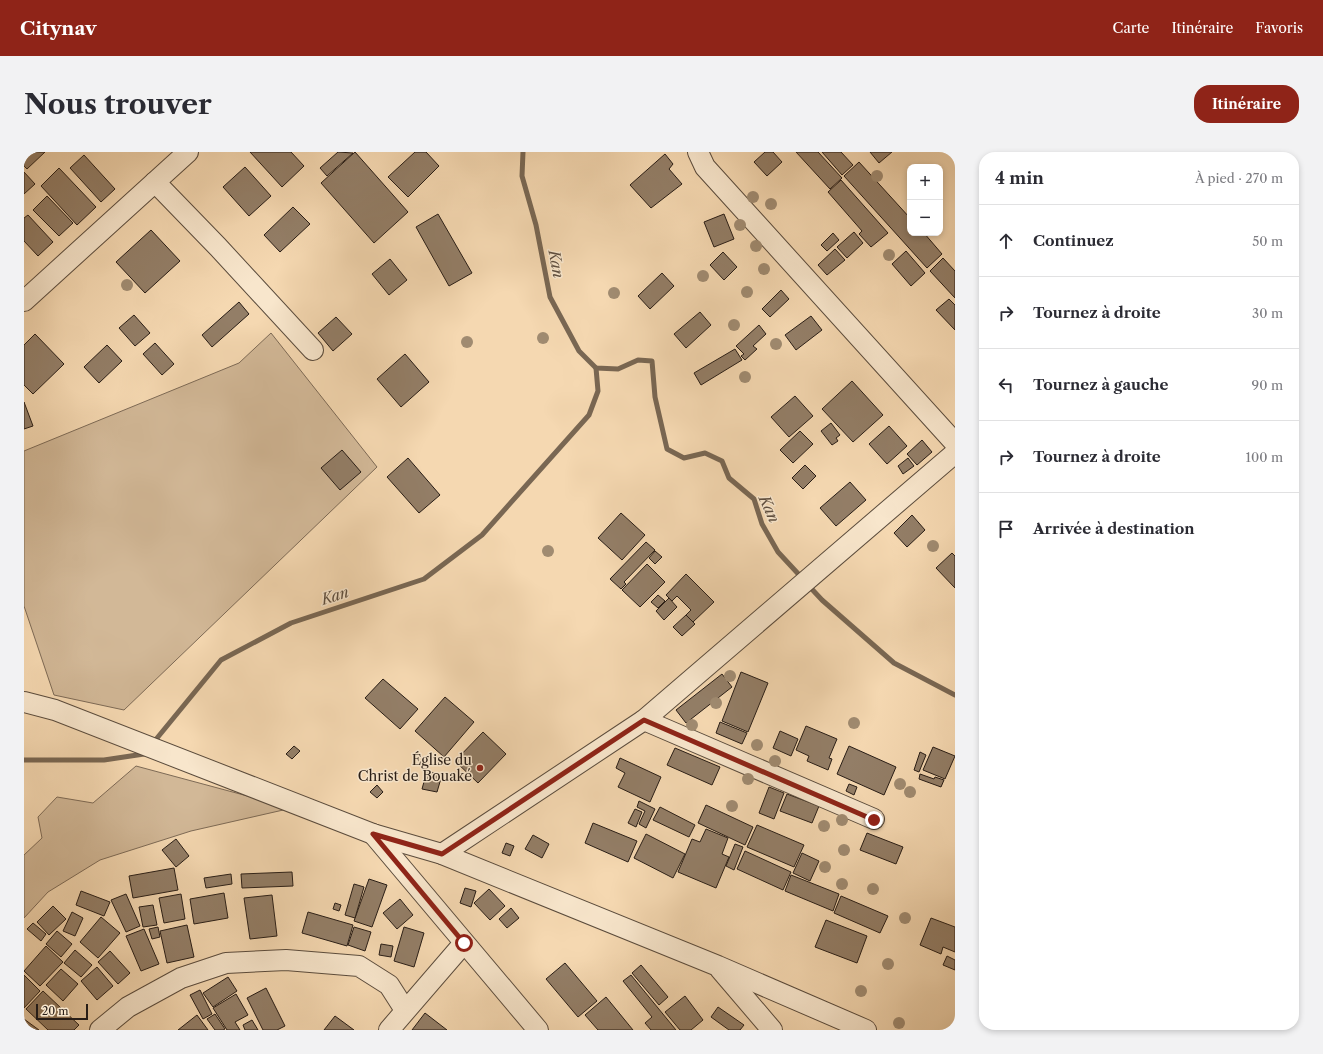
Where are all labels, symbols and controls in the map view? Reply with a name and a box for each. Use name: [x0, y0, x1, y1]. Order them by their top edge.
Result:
text: Citynav: [20, 17, 97, 40]
text: Carte: [1113, 19, 1149, 37]
text: Itinéraire: [1171, 19, 1233, 37]
text: Favoris: [1255, 19, 1303, 37]
button: Itinéraire: [1194, 85, 1299, 123]
text: Nous trouver: [24, 87, 212, 121]
map controls: [907, 164, 943, 236]
button: +: [907, 164, 943, 200]
text: 4 min: [995, 168, 1044, 188]
text: À pied · 270 m: [1195, 170, 1283, 186]
button: −: [907, 200, 943, 236]
icon: ahead: [995, 230, 1017, 252]
text: Continuez: [1033, 231, 1114, 250]
text: 50 m: [1252, 233, 1283, 249]
water label: Kan: [544, 247, 568, 280]
icon: right: [995, 302, 1017, 324]
text: Tournez à droite: [1033, 303, 1161, 322]
text: 30 m: [1252, 305, 1283, 321]
icon: left: [995, 374, 1017, 396]
text: Tournez à gauche: [1033, 375, 1169, 394]
text: 90 m: [1252, 377, 1283, 393]
icon: right: [995, 446, 1017, 468]
text: Tournez à droite: [1033, 447, 1161, 466]
text: 100 m: [1245, 449, 1283, 465]
water label: Kan: [754, 491, 784, 526]
icon: arrive: [995, 518, 1017, 540]
text: Arrivée à destination: [1033, 519, 1195, 538]
water label: Kan: [318, 582, 351, 609]
place label: Église du Christ de Bouaké: [358, 751, 472, 785]
marker: Église du Christ de Bouaké: [475, 763, 485, 773]
route end: [865, 811, 883, 829]
route start: [455, 934, 473, 952]
scale bar: [36, 1002, 88, 1021]
text: 20 m: [42, 1004, 68, 1018]

